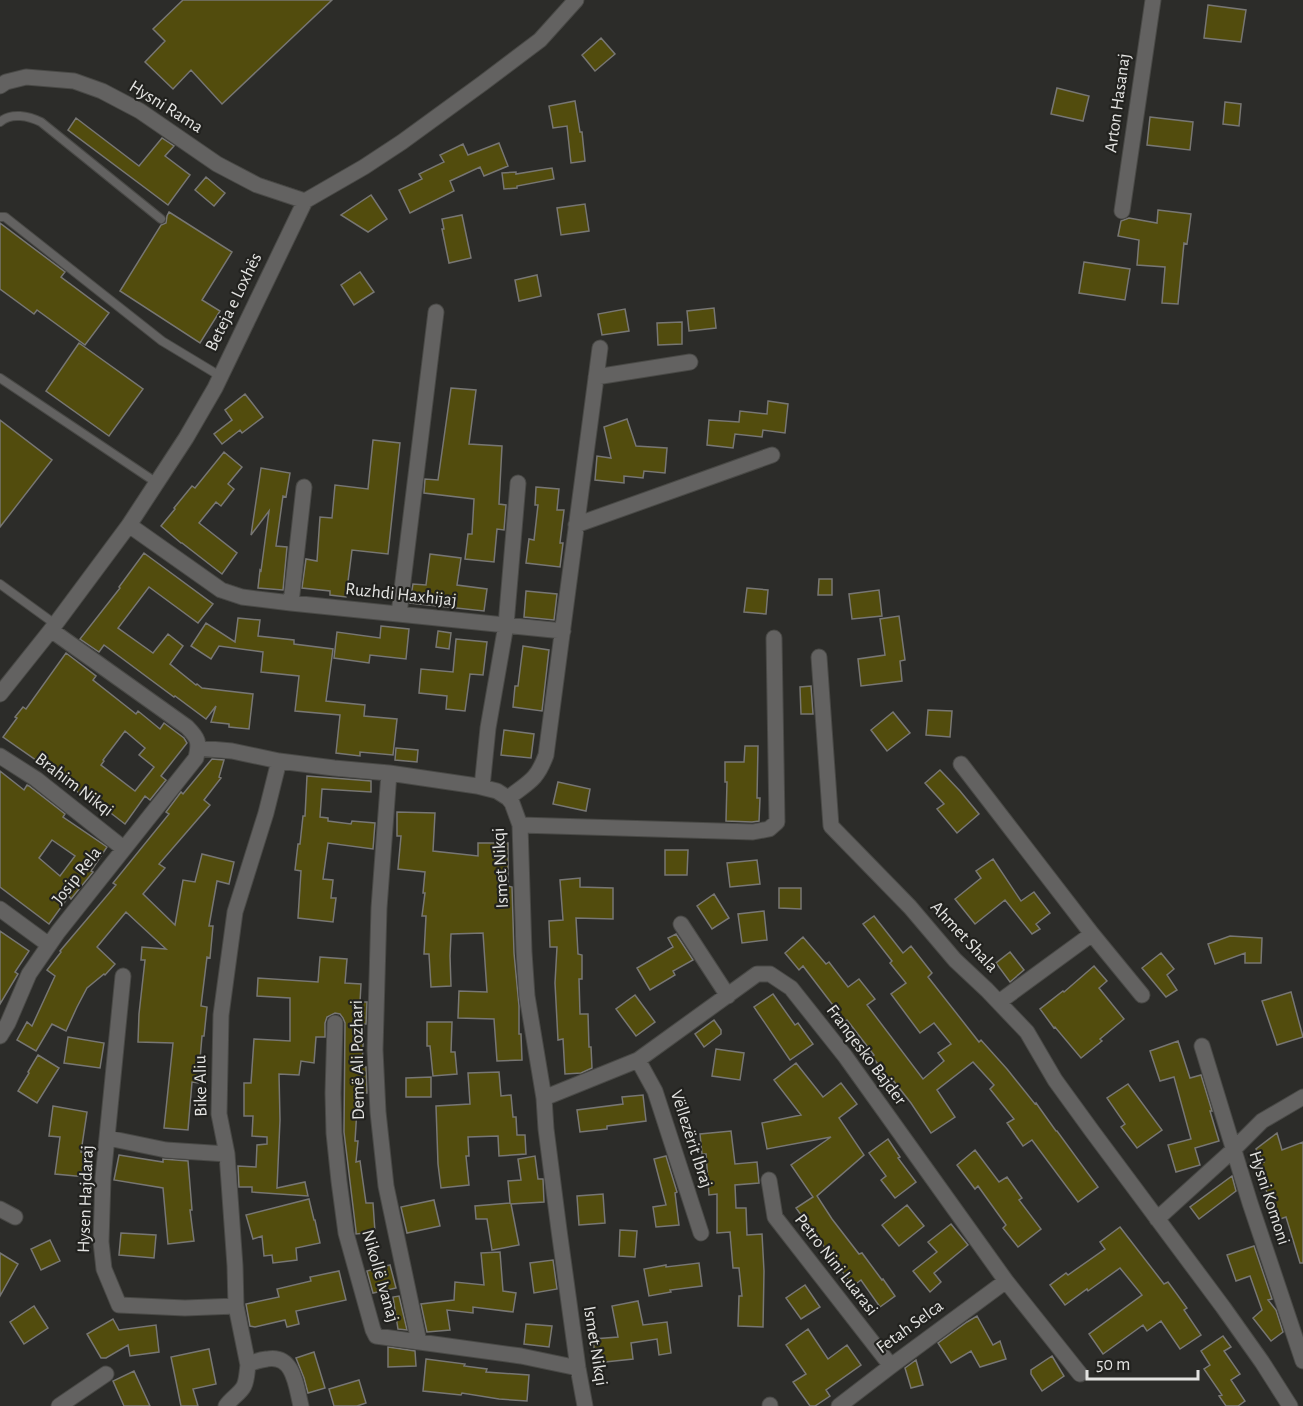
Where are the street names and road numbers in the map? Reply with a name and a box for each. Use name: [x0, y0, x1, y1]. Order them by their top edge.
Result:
street label: Arton Hasanaj: [1102, 52, 1134, 154]
street label: Hysni Rama: [126, 77, 206, 137]
street label: Beteja e Loxhës: [202, 250, 266, 354]
street label: Ruzhdi Haxhijaj: [344, 580, 458, 610]
street label: Brahim Nikqi: [32, 750, 116, 820]
street label: Ismet Nikqi: [490, 827, 512, 909]
street label: Josip Rela: [49, 844, 105, 908]
street label: Ahmet Shala: [927, 898, 1001, 976]
street label: Demë Ali Pozhari: [348, 1000, 368, 1120]
street label: Franqesko Bajder: [823, 1002, 909, 1109]
street label: Bike Aliu: [191, 1055, 211, 1117]
street label: Vëllezërit Ibraj: [667, 1088, 715, 1190]
street label: Hysen Hajdaraj: [75, 1145, 97, 1253]
street label: Hysni Komoni: [1245, 1149, 1293, 1247]
street label: Petro Nini Luarasi: [791, 1211, 881, 1319]
street label: Nikollë Ivanaj: [358, 1228, 402, 1324]
street label: Fetah Selca: [873, 1297, 947, 1357]
street label: Ismet Nikqi: [580, 1305, 610, 1387]

